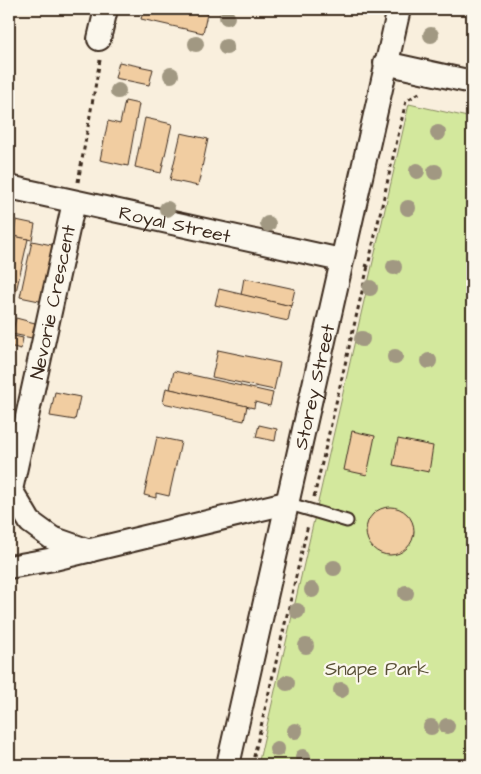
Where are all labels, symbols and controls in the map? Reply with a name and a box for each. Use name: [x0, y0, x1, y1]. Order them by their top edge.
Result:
street label: Royal Street: [116, 200, 233, 250]
street label: Nevorie Crescent: [24, 222, 83, 382]
street label: Storey Street: [288, 321, 342, 452]
park label: Snape Park: [325, 656, 429, 683]

